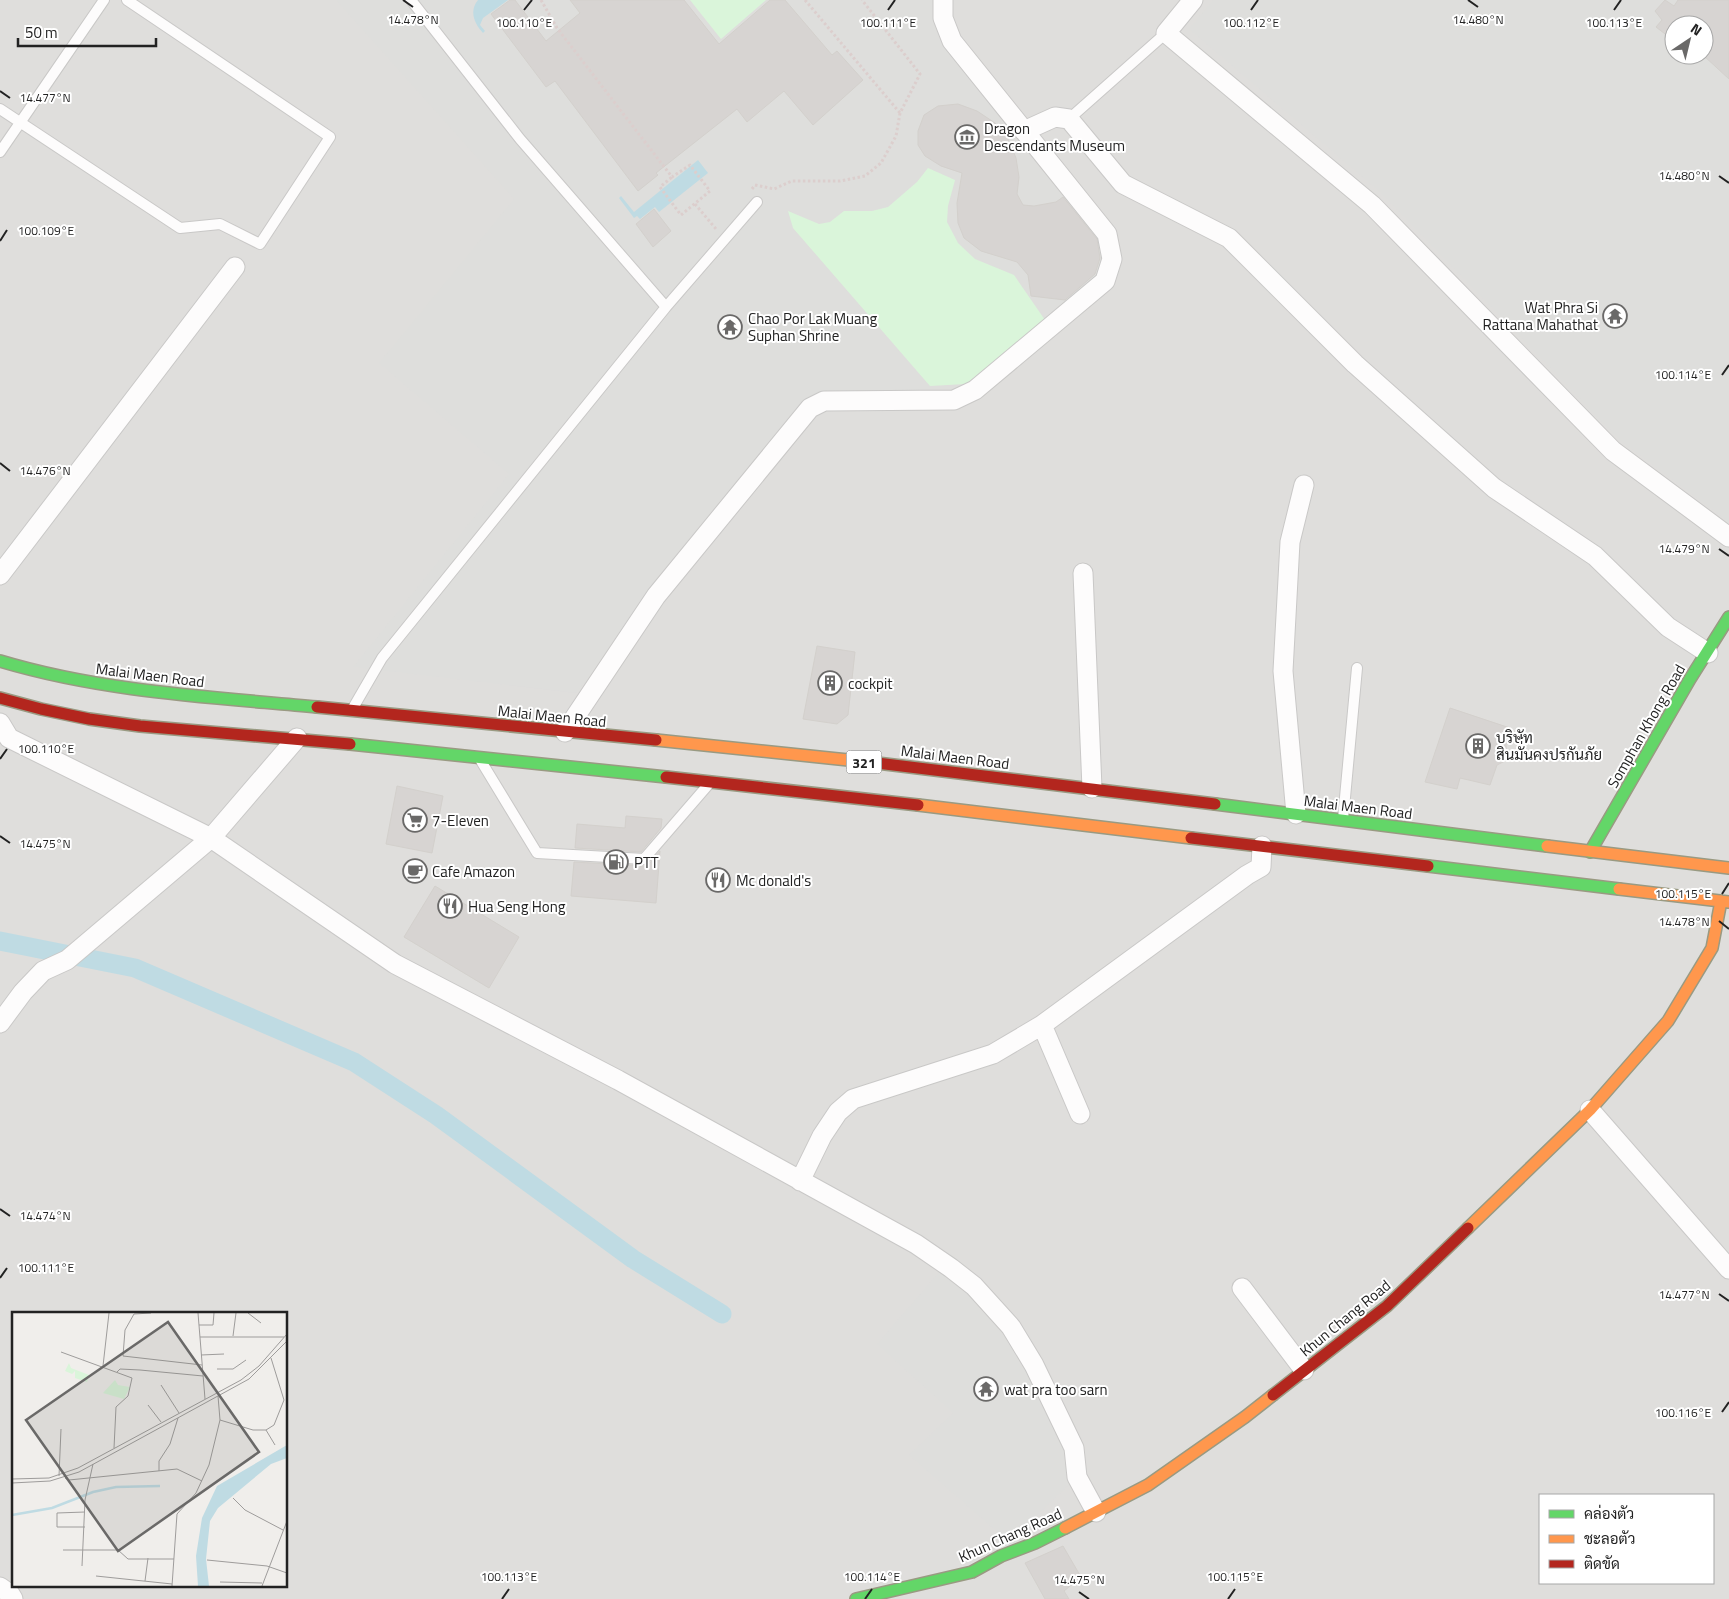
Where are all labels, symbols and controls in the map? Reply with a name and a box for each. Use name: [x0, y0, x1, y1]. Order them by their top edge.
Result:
text: 14.478°N: [387, 10, 439, 29]
text: 14.480°N: [1452, 10, 1504, 29]
text: 100.110°E: [496, 13, 552, 32]
text: 100.111°E: [860, 13, 916, 32]
text: 100.112°E: [1223, 13, 1279, 32]
text: 100.113°E: [1586, 13, 1642, 32]
scale bar: [18, 15, 155, 47]
north arrow: [1664, 15, 1714, 65]
text: N: [1687, 18, 1707, 40]
text: 50 m: [25, 21, 58, 44]
text: 14.477°N: [19, 88, 71, 107]
place label: Dragon Descendants Museum: [984, 117, 1125, 157]
museum icon: Dragon Descendants Museum: [954, 124, 980, 150]
text: 14.480°N: [1658, 166, 1710, 185]
text: 100.109°E: [18, 221, 74, 240]
place label: Wat Phra Si Rattana Mahathat: [1483, 296, 1599, 336]
temple icon: Wat Phra Si Rattana Mahathat: [1602, 303, 1628, 329]
place label: Chao Por Lak Muang Suphan Shrine: [748, 307, 878, 347]
temple icon: Chao Por Lak Muang Suphan Shrine: [717, 314, 743, 340]
text: 100.114°E: [1655, 365, 1711, 384]
text: 14.476°N: [19, 461, 71, 480]
text: 14.479°N: [1658, 539, 1710, 558]
street label: Malai Maen Road: [94, 657, 206, 693]
street label: Somphan Khong Road: [1601, 660, 1691, 792]
building icon: cockpit: [817, 670, 843, 696]
place label: cockpit: [848, 672, 893, 695]
street label: Malai Maen Road: [496, 699, 608, 733]
place label: บริษัท สินมั่นคงปรกันภัย: [1496, 726, 1602, 766]
building icon: บริษัท สินมั่นคงปรกันภัย: [1465, 733, 1491, 759]
text: 100.110°E: [18, 739, 74, 758]
street label: Malai Maen Road: [899, 739, 1011, 775]
road number: 321: [846, 750, 882, 774]
street label: Malai Maen Road: [1302, 789, 1414, 825]
supermarket icon: 7-Eleven: [402, 807, 428, 833]
place label: 7-Eleven: [432, 809, 489, 832]
text: 14.475°N: [19, 834, 71, 853]
fuel station icon: PTT: [603, 849, 629, 875]
place label: PTT: [634, 851, 659, 874]
cafe icon: Cafe Amazon: [402, 858, 428, 884]
place label: Cafe Amazon: [432, 860, 515, 883]
restaurant icon: Mc donald's: [705, 867, 731, 893]
place label: Mc donald's: [736, 869, 811, 892]
text: 100.115°E: [1655, 884, 1711, 903]
restaurant icon: Hua Seng Hong: [437, 893, 463, 919]
place label: Hua Seng Hong: [468, 895, 566, 918]
text: 14.478°N: [1658, 912, 1710, 931]
text: 14.474°N: [19, 1206, 71, 1225]
text: 100.111°E: [18, 1258, 74, 1277]
street label: Khun Chang Road: [1295, 1274, 1395, 1362]
text: 14.477°N: [1658, 1285, 1710, 1304]
inset map: [12, 1312, 288, 1586]
temple icon: wat pra too sarn: [973, 1376, 999, 1402]
place label: wat pra too sarn: [1004, 1378, 1108, 1401]
text: 100.116°E: [1655, 1403, 1711, 1422]
legend: [1539, 1494, 1714, 1584]
street label: Khun Chang Road: [955, 1502, 1065, 1568]
text: คล่องตัว: [1584, 1502, 1634, 1525]
text: ชะลอตัว: [1584, 1527, 1635, 1550]
text: ติดขัด: [1584, 1552, 1620, 1575]
text: 100.113°E: [481, 1567, 537, 1586]
text: 100.114°E: [844, 1567, 900, 1586]
text: 100.115°E: [1207, 1567, 1263, 1586]
text: 14.475°N: [1053, 1570, 1105, 1589]

